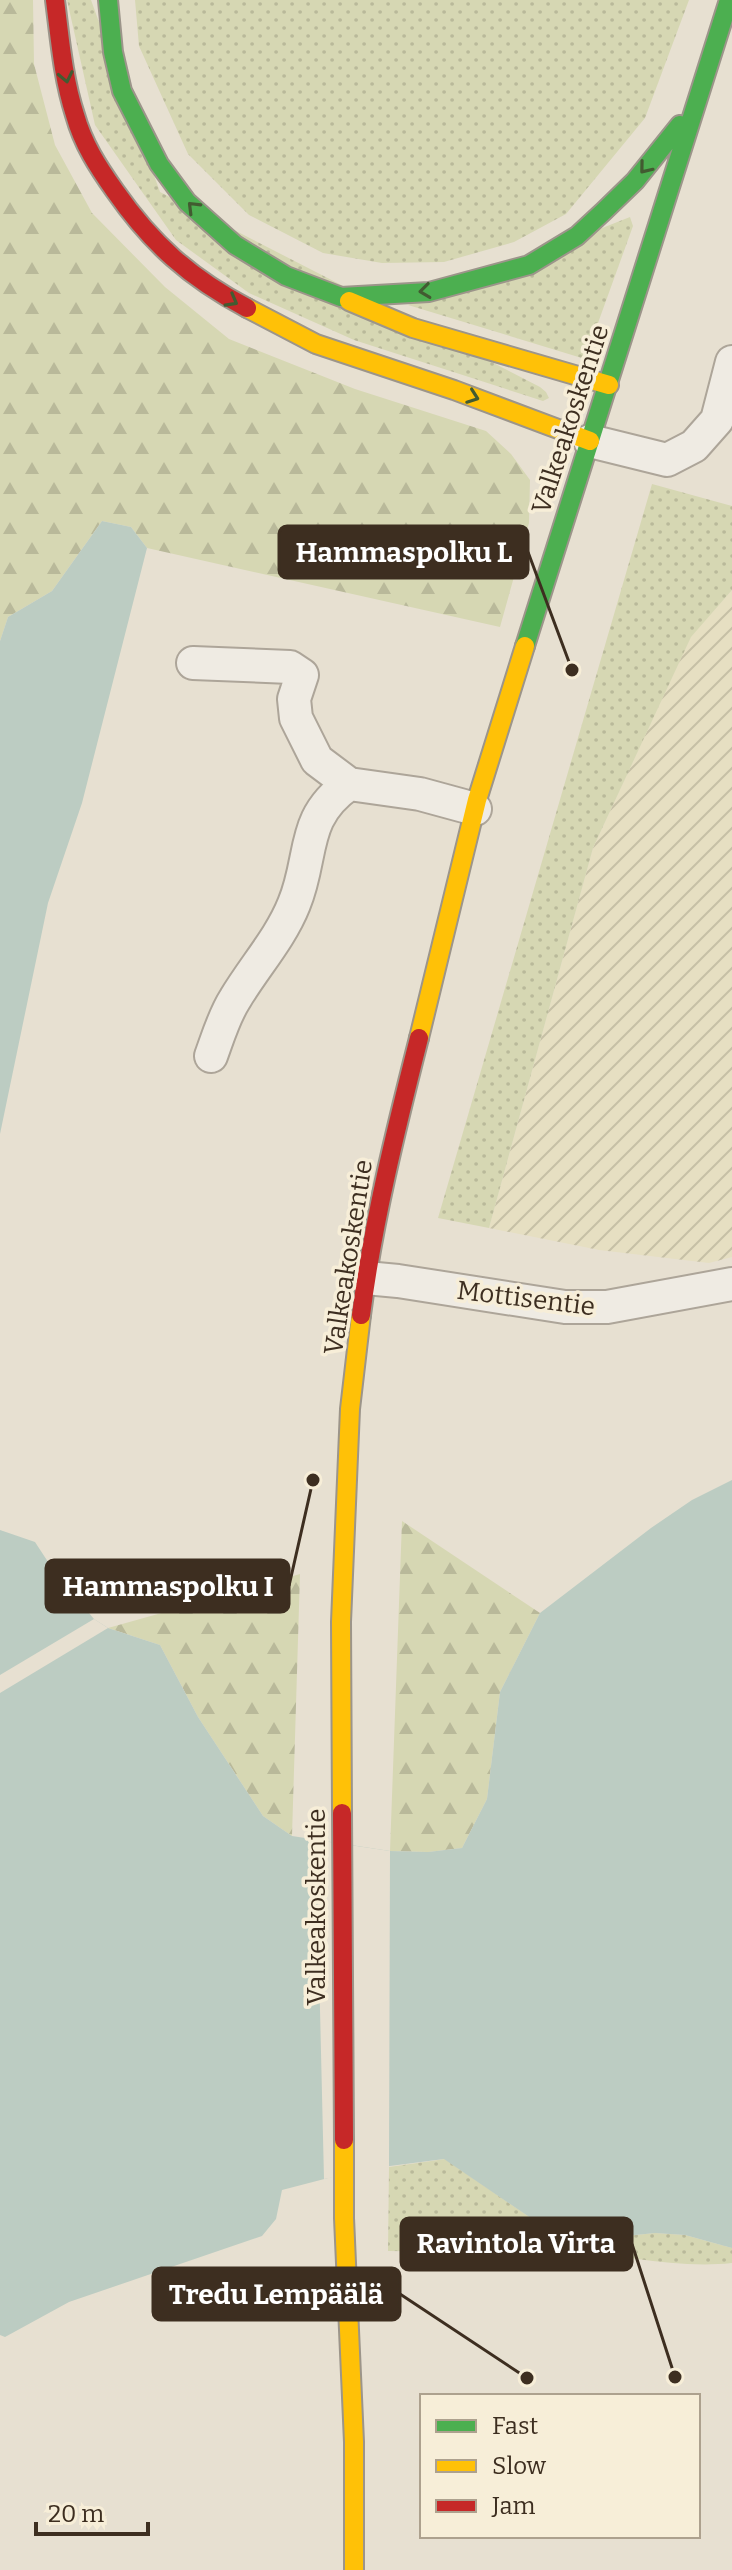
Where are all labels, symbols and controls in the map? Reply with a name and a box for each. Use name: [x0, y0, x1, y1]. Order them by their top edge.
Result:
one-way arrow: [57, 70, 74, 83]
one-way arrow: [641, 159, 655, 174]
one-way arrow: [188, 202, 202, 216]
one-way arrow: [418, 282, 432, 299]
one-way arrow: [224, 291, 238, 306]
street label: Valkeakoskentie: [525, 321, 616, 518]
one-way arrow: [465, 388, 479, 404]
callout: Hammaspolku L: [279, 526, 528, 578]
text: Hammaspolku L: [296, 536, 513, 569]
street label: Valkeakoskentie: [318, 1157, 379, 1357]
street label: Mottisentie: [455, 1275, 597, 1322]
callout: Hammaspolku I: [46, 1560, 289, 1612]
text: Hammaspolku I: [62, 1570, 274, 1603]
street label: Valkeakoskentie: [301, 1809, 332, 2005]
callout: Ravintola Virta: [401, 2218, 632, 2270]
text: Ravintola Virta: [417, 2227, 616, 2260]
callout: Tredu Lempäälä: [153, 2268, 400, 2320]
text: Tredu Lempäälä: [169, 2278, 384, 2311]
legend: [420, 2394, 700, 2538]
text: Fast: [492, 2412, 538, 2440]
text: Slow: [492, 2452, 547, 2480]
scale bar: [36, 2486, 148, 2536]
text: Jam: [491, 2492, 536, 2520]
text: 20 m: [48, 2500, 104, 2528]

